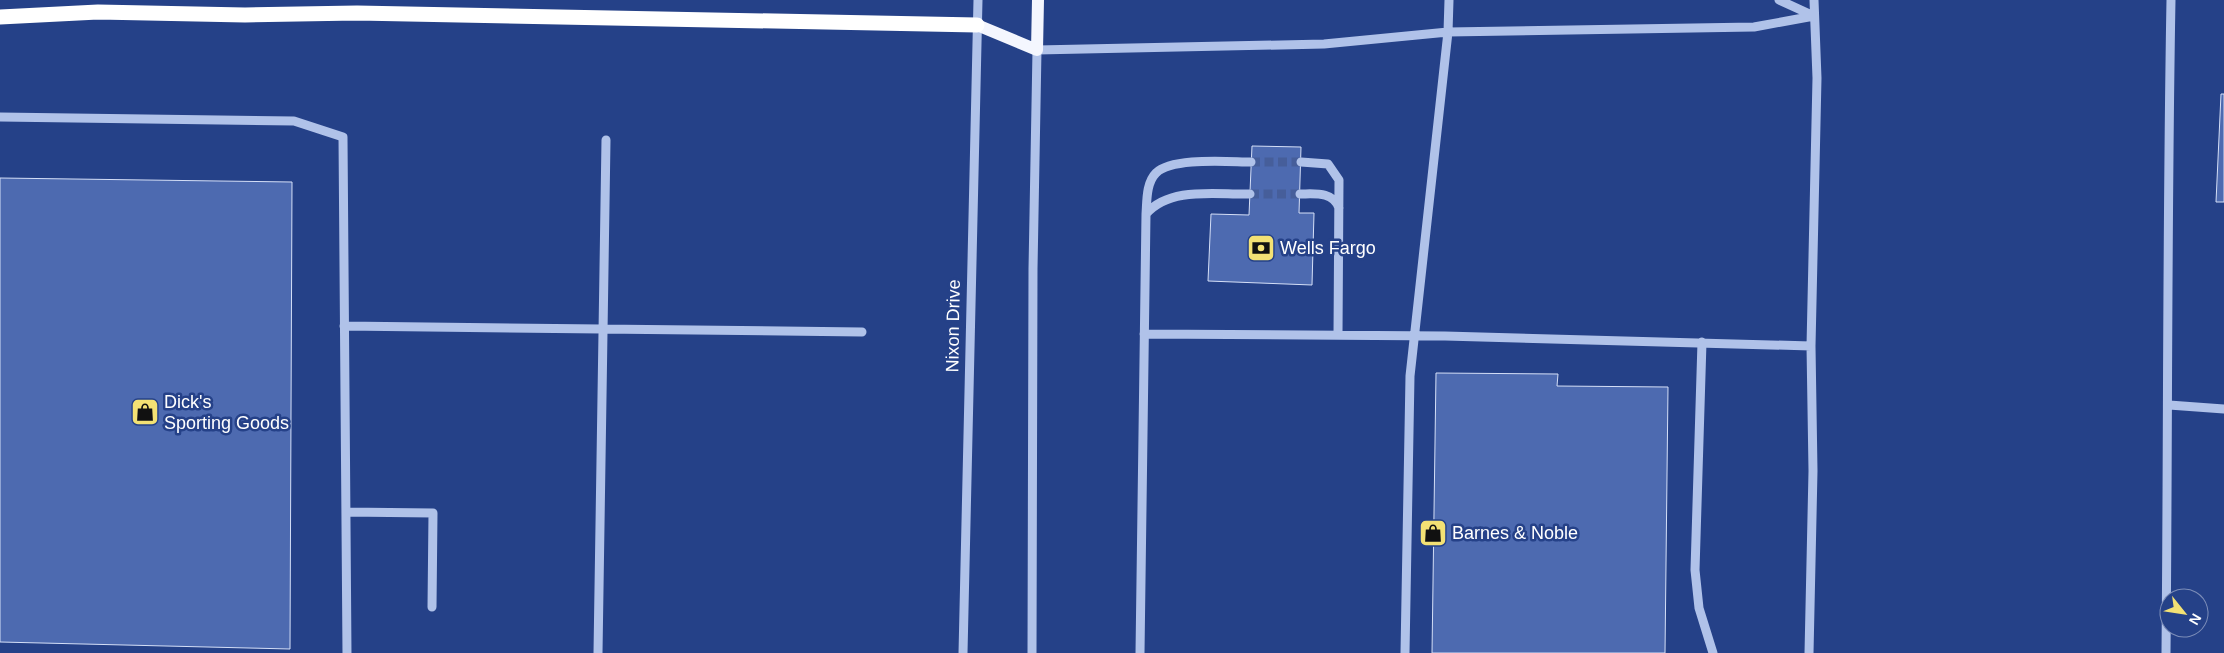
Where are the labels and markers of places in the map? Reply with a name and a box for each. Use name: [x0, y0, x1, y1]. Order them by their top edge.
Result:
bank icon: Wells Fargo: [1246, 233, 1276, 263]
place label: Wells Fargo: [1280, 238, 1376, 258]
place label: Dick's Sporting Goods: [164, 392, 289, 433]
shop icon: Dick's Sporting Goods: [130, 397, 160, 427]
shop icon: Barnes & Noble: [1418, 518, 1448, 548]
place label: Barnes & Noble: [1452, 523, 1578, 543]

